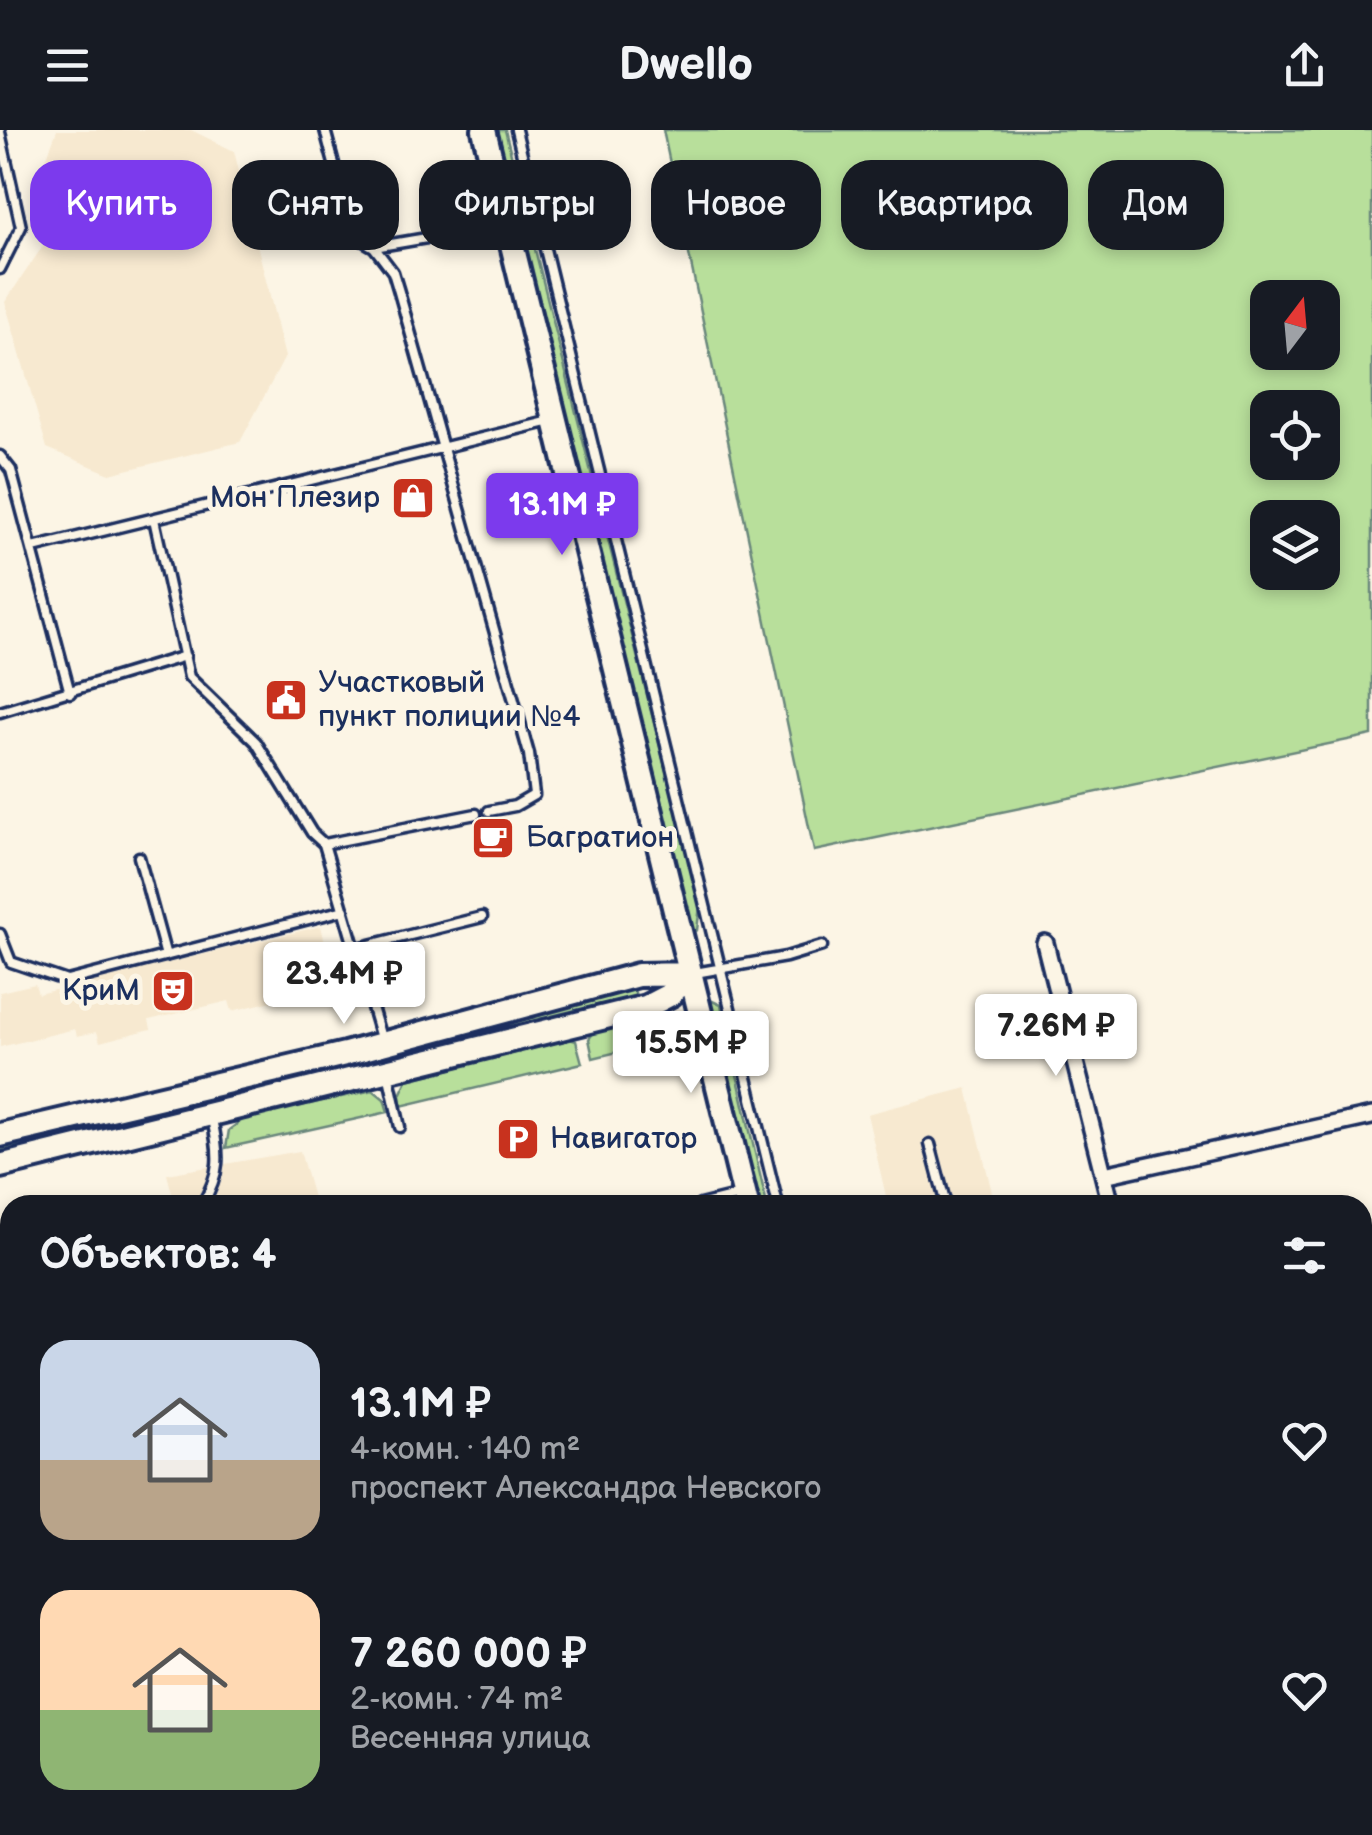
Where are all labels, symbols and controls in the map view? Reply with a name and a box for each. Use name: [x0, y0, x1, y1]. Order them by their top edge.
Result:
icon: menu: [40, 38, 95, 93]
text: Dwello: [619, 38, 753, 93]
icon: share: [1277, 38, 1332, 93]
chip: Купить: [30, 160, 212, 250]
chip: Снять: [232, 160, 399, 250]
chip: Фильтры: [419, 160, 631, 250]
chip: Новое: [651, 160, 821, 250]
chip: Квартира: [841, 160, 1068, 250]
chip: Дом: [1088, 160, 1224, 250]
north arrow: [1250, 280, 1340, 370]
map controls: [1250, 280, 1340, 590]
button: locate: [1250, 390, 1340, 480]
pin: 13.1M ₽: [470, 473, 654, 558]
shop icon: Мон Плезир: [390, 475, 436, 521]
place label: Мон Плезир: [210, 480, 380, 516]
text: 13.1M ₽: [508, 486, 616, 525]
button: layers: [1250, 500, 1340, 590]
place label: Участковый пункт полиции №4: [318, 665, 580, 735]
public building icon: Участковый пункт полиции №4: [263, 677, 309, 723]
cafe icon: Багратион: [470, 815, 516, 861]
place label: Багратион: [526, 820, 674, 856]
pin: 23.4M ₽: [252, 942, 436, 1027]
text: 23.4M ₽: [285, 955, 403, 994]
theatre icon: КриМ: [150, 968, 196, 1014]
place label: КриМ: [62, 973, 140, 1009]
pin: 7.26M ₽: [964, 994, 1148, 1079]
text: 7.26M ₽: [997, 1007, 1115, 1046]
pin: 15.5M ₽: [599, 1011, 783, 1096]
text: 15.5M ₽: [635, 1024, 747, 1063]
parking icon: Навигатор: [495, 1116, 541, 1162]
place label: Навигатор: [550, 1121, 697, 1157]
icon: filters: [1277, 1228, 1332, 1283]
text: Объектов: 4: [40, 1230, 277, 1281]
text: 13.1M ₽: [350, 1379, 491, 1430]
icon: home: [120, 1380, 240, 1500]
icon: heart: [1277, 1413, 1332, 1468]
text: 4-комн. · 140 m²: [350, 1430, 580, 1469]
text: проспект Александра Невского: [350, 1469, 821, 1508]
text: 7 260 000 ₽: [350, 1629, 587, 1680]
icon: home: [120, 1630, 240, 1750]
icon: heart: [1277, 1663, 1332, 1718]
text: 2-комн. · 74 m²: [350, 1680, 563, 1719]
text: Весенняя улица: [350, 1719, 591, 1758]

